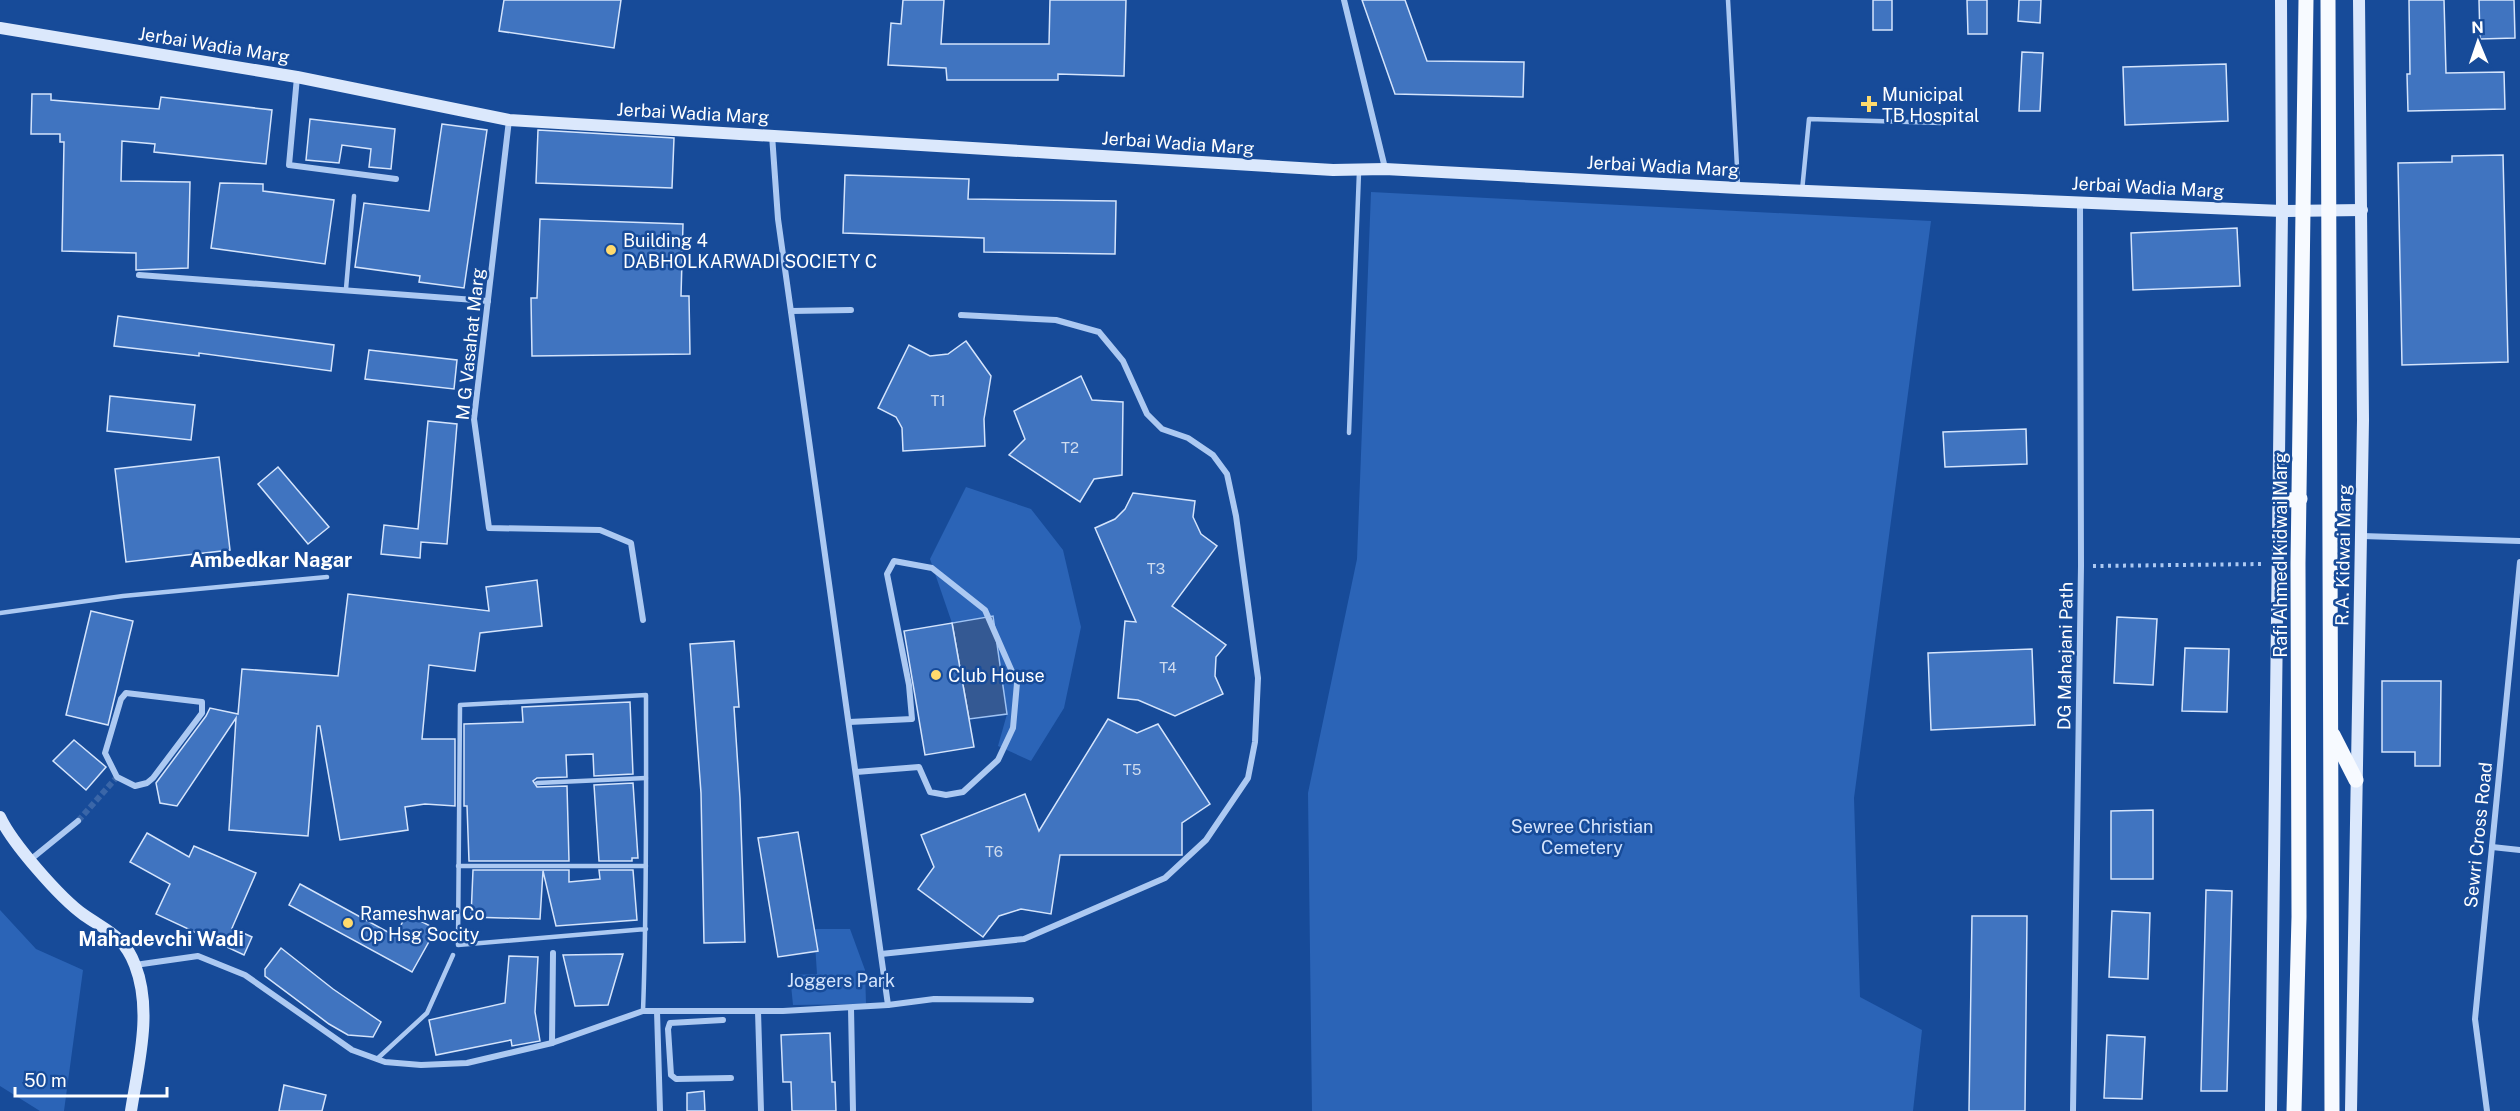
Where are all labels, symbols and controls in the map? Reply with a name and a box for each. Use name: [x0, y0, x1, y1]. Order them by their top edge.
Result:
north arrow: [2448, 12, 2508, 72]
text: N: [2471, 18, 2484, 37]
street label: Jerbai Wadia Marg: [137, 23, 291, 67]
place label: Municipal TB Hospital: [1882, 84, 1980, 126]
marker: Municipal TB Hospital: [1860, 95, 1878, 113]
street label: Jerbai Wadia Marg: [616, 99, 770, 127]
street label: Jerbai Wadia Marg: [1101, 127, 1255, 159]
street label: Jerbai Wadia Marg: [1586, 152, 1740, 180]
street label: Jerbai Wadia Marg: [2071, 173, 2225, 201]
place label: Building 4 DABHOLKARWADI SOCIETY C: [623, 230, 877, 272]
marker: Building 4 DABHOLKARWADI SOCIETY C: [604, 243, 618, 257]
street label: M G Vasahat Marg: [452, 267, 488, 421]
house number: T1: [930, 392, 946, 409]
house number: T2: [1061, 439, 1079, 456]
street label: Rafi Ahmed Kidwai Marg: [2270, 452, 2291, 658]
street label: R.A. Kidwai Marg: [2331, 484, 2355, 626]
district label: Ambedkar Nagar: [190, 548, 352, 572]
house number: T3: [1147, 560, 1165, 577]
street label: DG Mahajani Path: [2053, 582, 2077, 730]
house number: T4: [1159, 659, 1177, 676]
place label: Club House: [948, 665, 1045, 686]
marker: Club House: [929, 668, 943, 682]
house number: T5: [1123, 761, 1141, 778]
street label: Sewri Cross Road: [2460, 761, 2496, 909]
park label: Sewree Christian Cemetery: [1511, 816, 1653, 858]
house number: T6: [985, 843, 1003, 860]
place label: Rameshwar Co Op Hsg Socity: [360, 903, 485, 945]
marker: Rameshwar Co Op Hsg Socity: [341, 916, 355, 930]
district label: Mahadevchi Wadi: [78, 927, 244, 951]
park label: Joggers Park: [787, 970, 895, 991]
scale bar: [15, 1060, 166, 1098]
text: 50 m: [24, 1070, 67, 1091]

